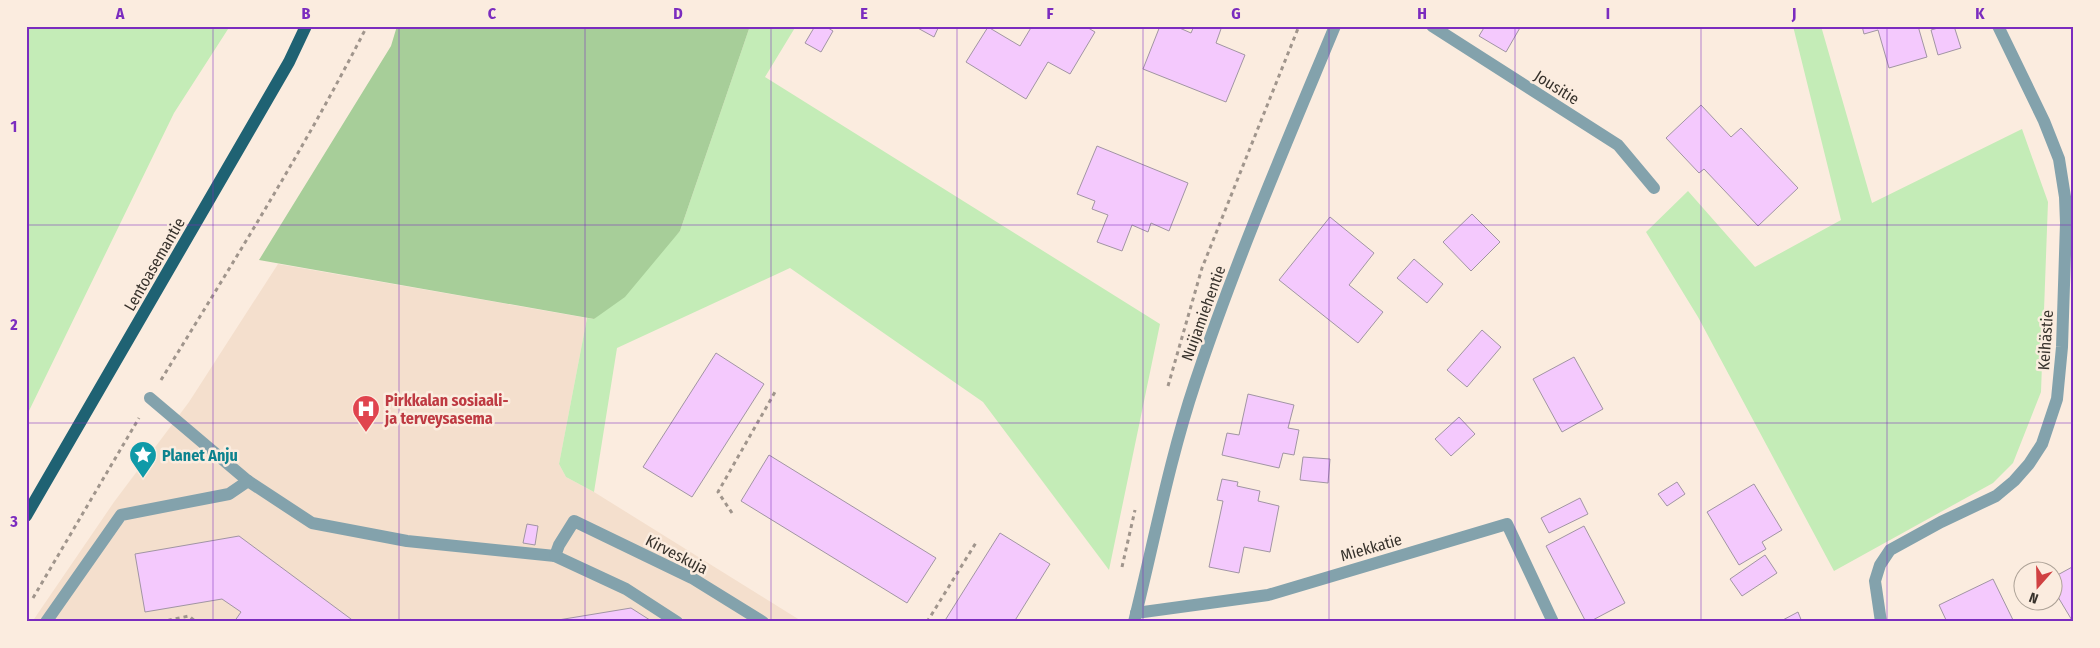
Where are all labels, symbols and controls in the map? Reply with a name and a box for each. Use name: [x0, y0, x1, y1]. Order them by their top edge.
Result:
text: A: [115, 4, 125, 23]
text: B: [302, 4, 311, 23]
text: C: [488, 4, 497, 23]
text: D: [673, 4, 683, 23]
text: E: [860, 4, 868, 23]
text: F: [1046, 4, 1054, 23]
text: G: [1231, 4, 1241, 23]
text: H: [1417, 4, 1427, 23]
text: I: [1606, 4, 1610, 23]
text: J: [1791, 4, 1796, 23]
text: K: [1975, 4, 1985, 23]
street label: Jousitie: [1531, 66, 1583, 109]
text: 1: [11, 117, 17, 136]
street label: Lentoasemantie: [120, 214, 189, 314]
street label: Nuijamiehentie: [1177, 263, 1230, 363]
street label: Keihästie: [2034, 309, 2057, 371]
text: 2: [9, 315, 18, 334]
place label: Pirkkalan sosiaali- ja terveysasema: [384, 391, 508, 428]
hospital icon: Pirkkalan sosiaali- ja terveysasema: [351, 394, 381, 433]
place icon: Planet Anju: [128, 440, 158, 479]
place label: Planet Anju: [162, 446, 238, 465]
text: 3: [9, 512, 18, 531]
street label: Miekkatie: [1338, 530, 1404, 565]
street label: Kirveskuja: [642, 531, 711, 578]
north arrow: [2012, 560, 2062, 610]
text: N: [2027, 588, 2041, 607]

